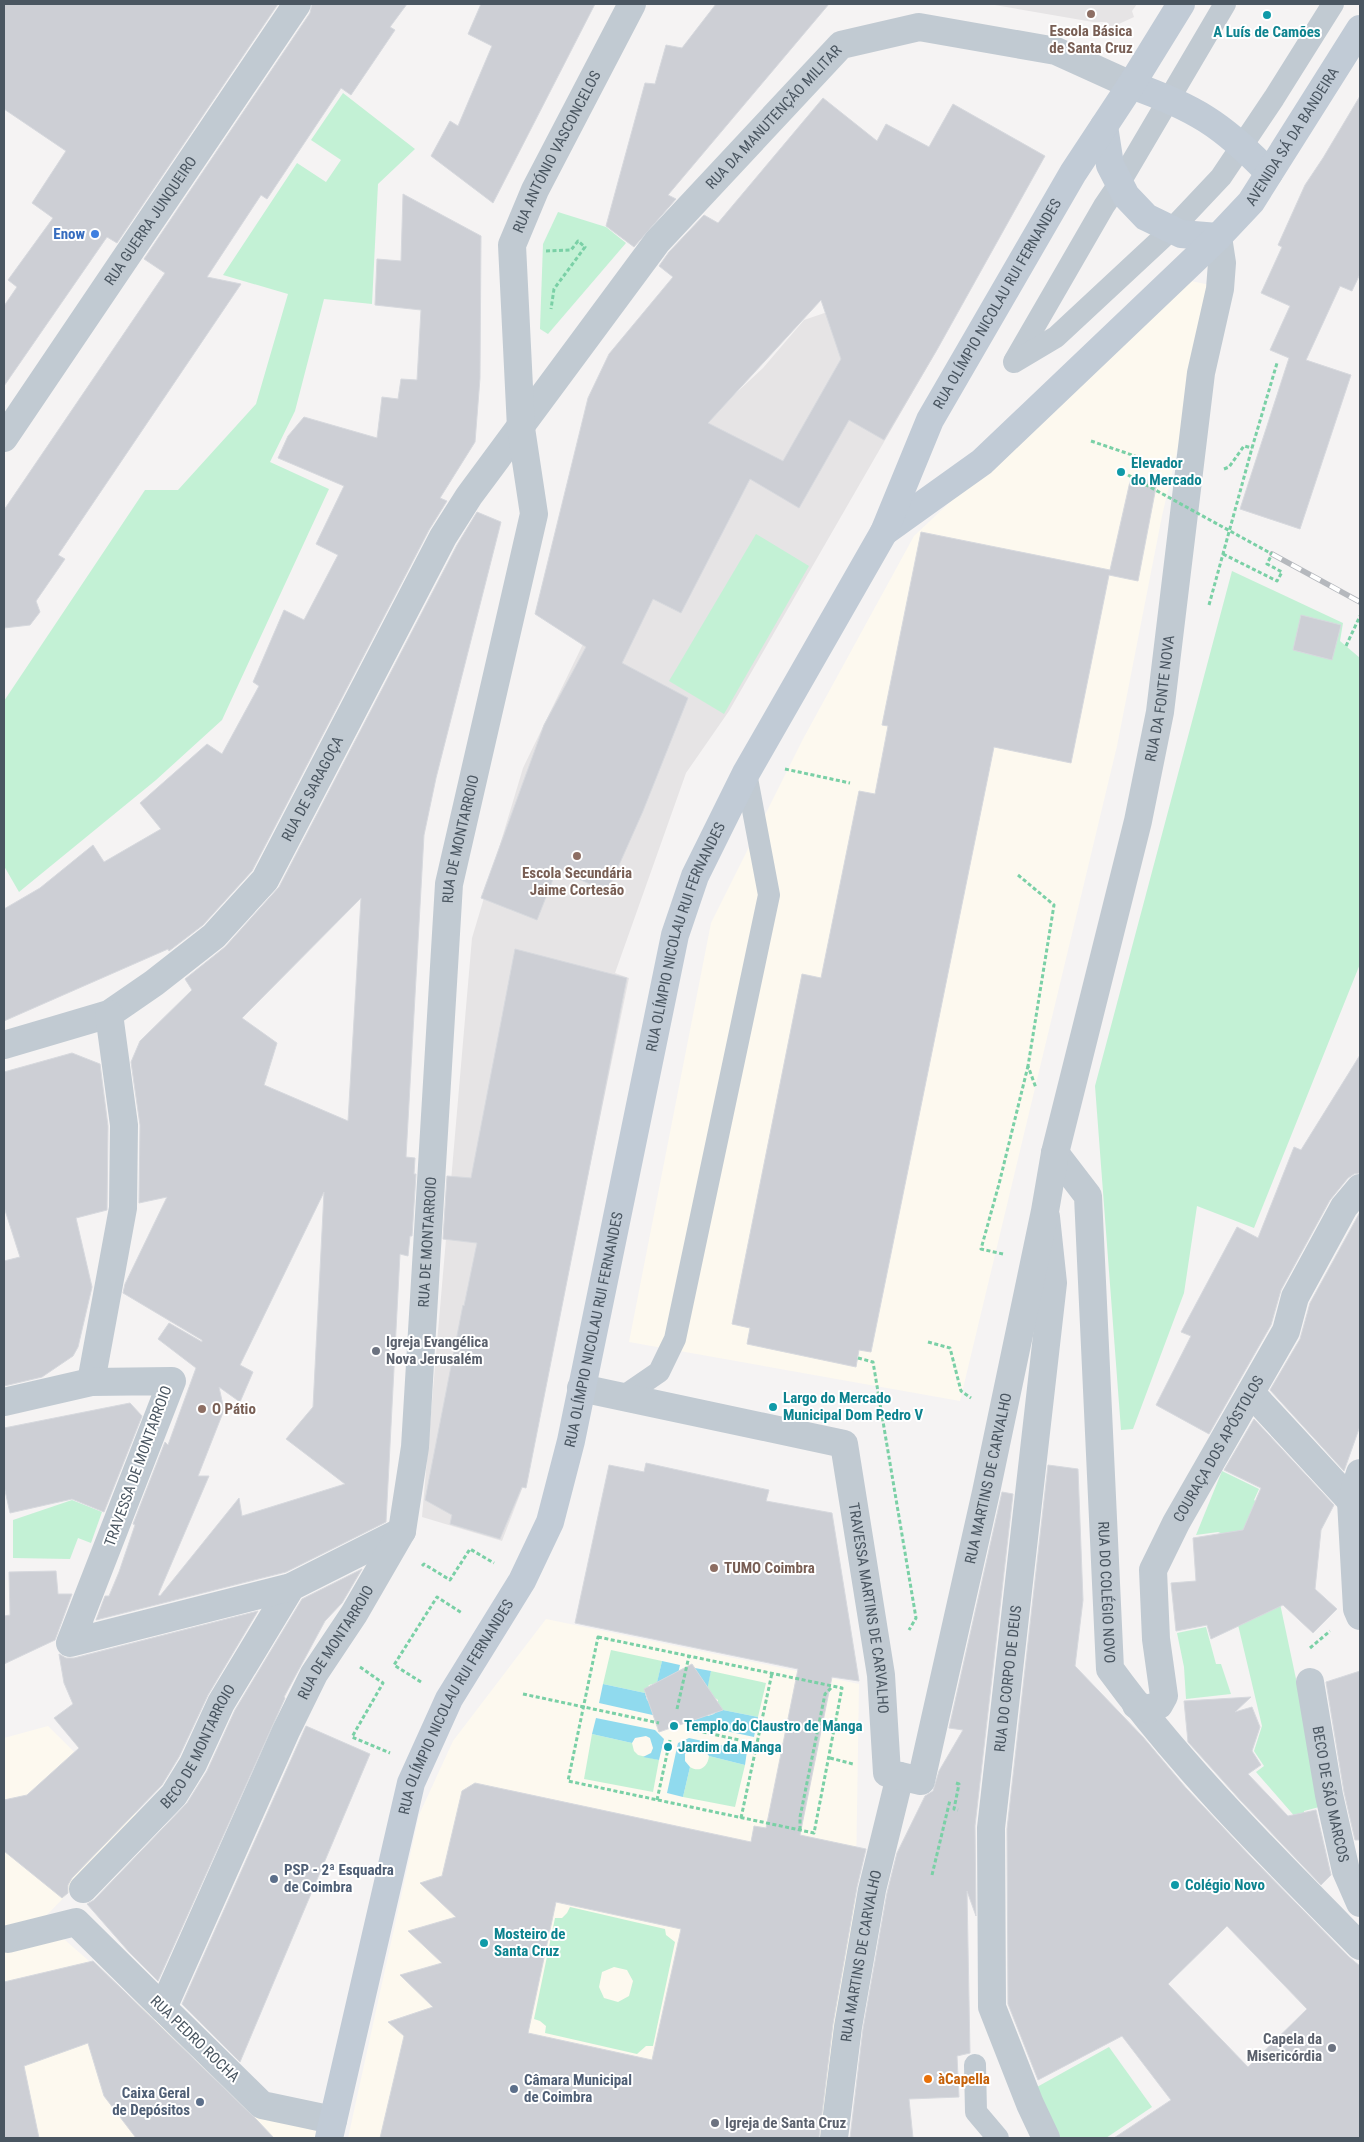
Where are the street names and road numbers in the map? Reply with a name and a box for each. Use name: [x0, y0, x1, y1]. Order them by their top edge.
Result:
street label: RUA DA MANUTENÇÃO MILITAR: [702, 41, 845, 193]
street label: AVENIDA SÁ DA BANDEIRA: [1242, 64, 1343, 209]
street label: RUA ANTÓNIO VASCONCELOS: [509, 68, 605, 236]
street label: RUA GUERRA JUNQUEIRO: [101, 153, 201, 289]
street label: RUA OLÍMPIO NICOLAU RUI FERNANDES: [929, 195, 1065, 412]
street label: RUA DA FONTE NOVA: [1141, 634, 1178, 763]
street label: RUA DE SARAGOÇA: [278, 733, 347, 844]
street label: RUA DE MONTARROIO: [439, 773, 483, 904]
street label: RUA OLÍMPIO NICOLAU RUI FERNANDES: [642, 819, 729, 1053]
street label: RUA DE MONTARROIO: [414, 1176, 440, 1308]
street label: RUA OLÍMPIO NICOLAU RUI FERNANDES: [561, 1210, 627, 1449]
street label: COURAÇA DOS APÓSTOLOS: [1169, 1372, 1268, 1525]
street label: TRAVESSA DE MONTARROIO: [101, 1383, 175, 1549]
street label: RUA MARTINS DE CARVALHO: [961, 1391, 1016, 1566]
street label: TRAVESSA MARTINS DE CARVALHO: [845, 1501, 892, 1714]
street label: RUA DO COLÉGIO NOVO: [1094, 1521, 1119, 1664]
street label: RUA DE MONTARROIO: [294, 1582, 378, 1702]
street label: RUA OLÍMPIO NICOLAU RUI FERNANDES: [395, 1596, 517, 1817]
street label: RUA DO CORPO DE DEUS: [991, 1604, 1025, 1753]
street label: BECO DE MONTARROIO: [157, 1681, 239, 1812]
street label: BECO DE SÃO MARCOS: [1309, 1725, 1353, 1864]
street label: RUA MARTINS DE CARVALHO: [837, 1868, 886, 2043]
street label: RUA PEDRO ROCHA: [147, 1992, 243, 2086]

